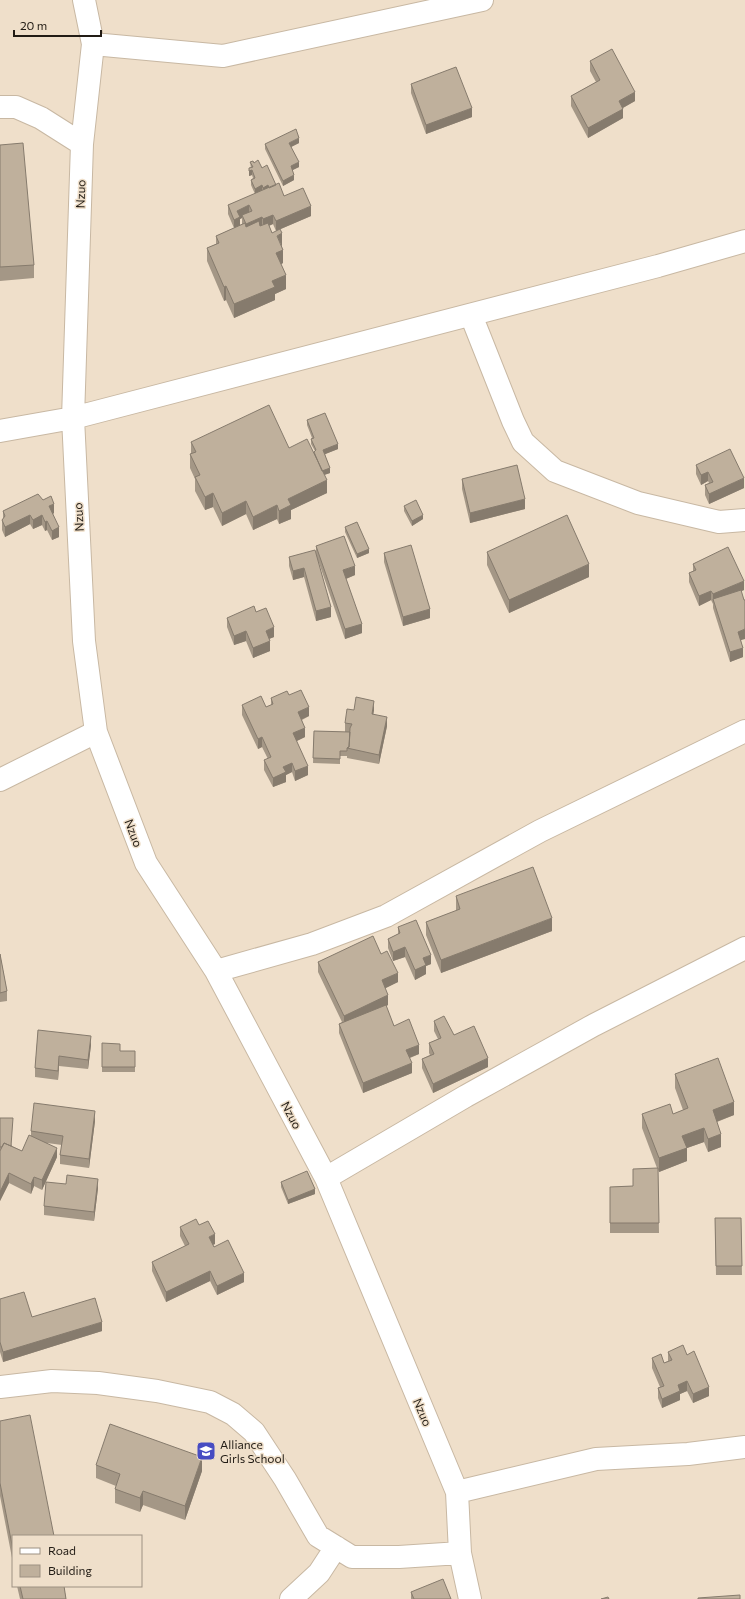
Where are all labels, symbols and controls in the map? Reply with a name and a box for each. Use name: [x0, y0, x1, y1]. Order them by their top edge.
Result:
scale bar: [14, 12, 101, 38]
text: 20 m: [20, 18, 47, 32]
street label: Nzuo: [73, 179, 87, 209]
street label: Nzuo: [70, 502, 86, 532]
street label: Nzuo: [122, 817, 146, 849]
street label: Nzuo: [279, 1099, 305, 1131]
street label: Nzuo: [411, 1396, 435, 1428]
place label: Alliance Girls School: [220, 1437, 285, 1465]
school or university icon: Alliance Girls School: [195, 1440, 217, 1462]
legend: [12, 1535, 142, 1587]
text: Road: [48, 1543, 76, 1557]
text: Building: [48, 1563, 92, 1577]

